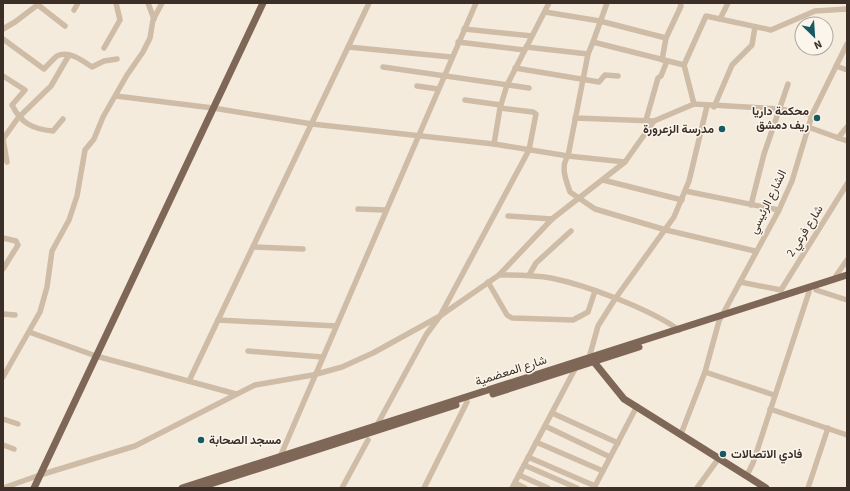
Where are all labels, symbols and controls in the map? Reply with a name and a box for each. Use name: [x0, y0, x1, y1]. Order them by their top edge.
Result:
north arrow: [794, 16, 834, 56]
text: N: [812, 36, 825, 53]
place label: محكمة داريا ريف دمشق: [752, 103, 809, 134]
marker: محكمة داريا ريف دمشق: [812, 113, 822, 123]
place label: مدرسة الزعرورة: [643, 121, 714, 138]
marker: مدرسة الزعرورة: [717, 124, 727, 134]
street label: الشارع الرئيسي: [745, 167, 792, 237]
street label: شارع فرعي 2: [782, 202, 828, 261]
street label: شارع المعضمية: [473, 351, 549, 391]
place label: مسجد الصحابة: [209, 432, 282, 449]
marker: مسجد الصحابة: [196, 435, 206, 445]
place label: فادي الاتصالات: [731, 446, 803, 464]
marker: فادي الاتصالات: [718, 449, 728, 459]

